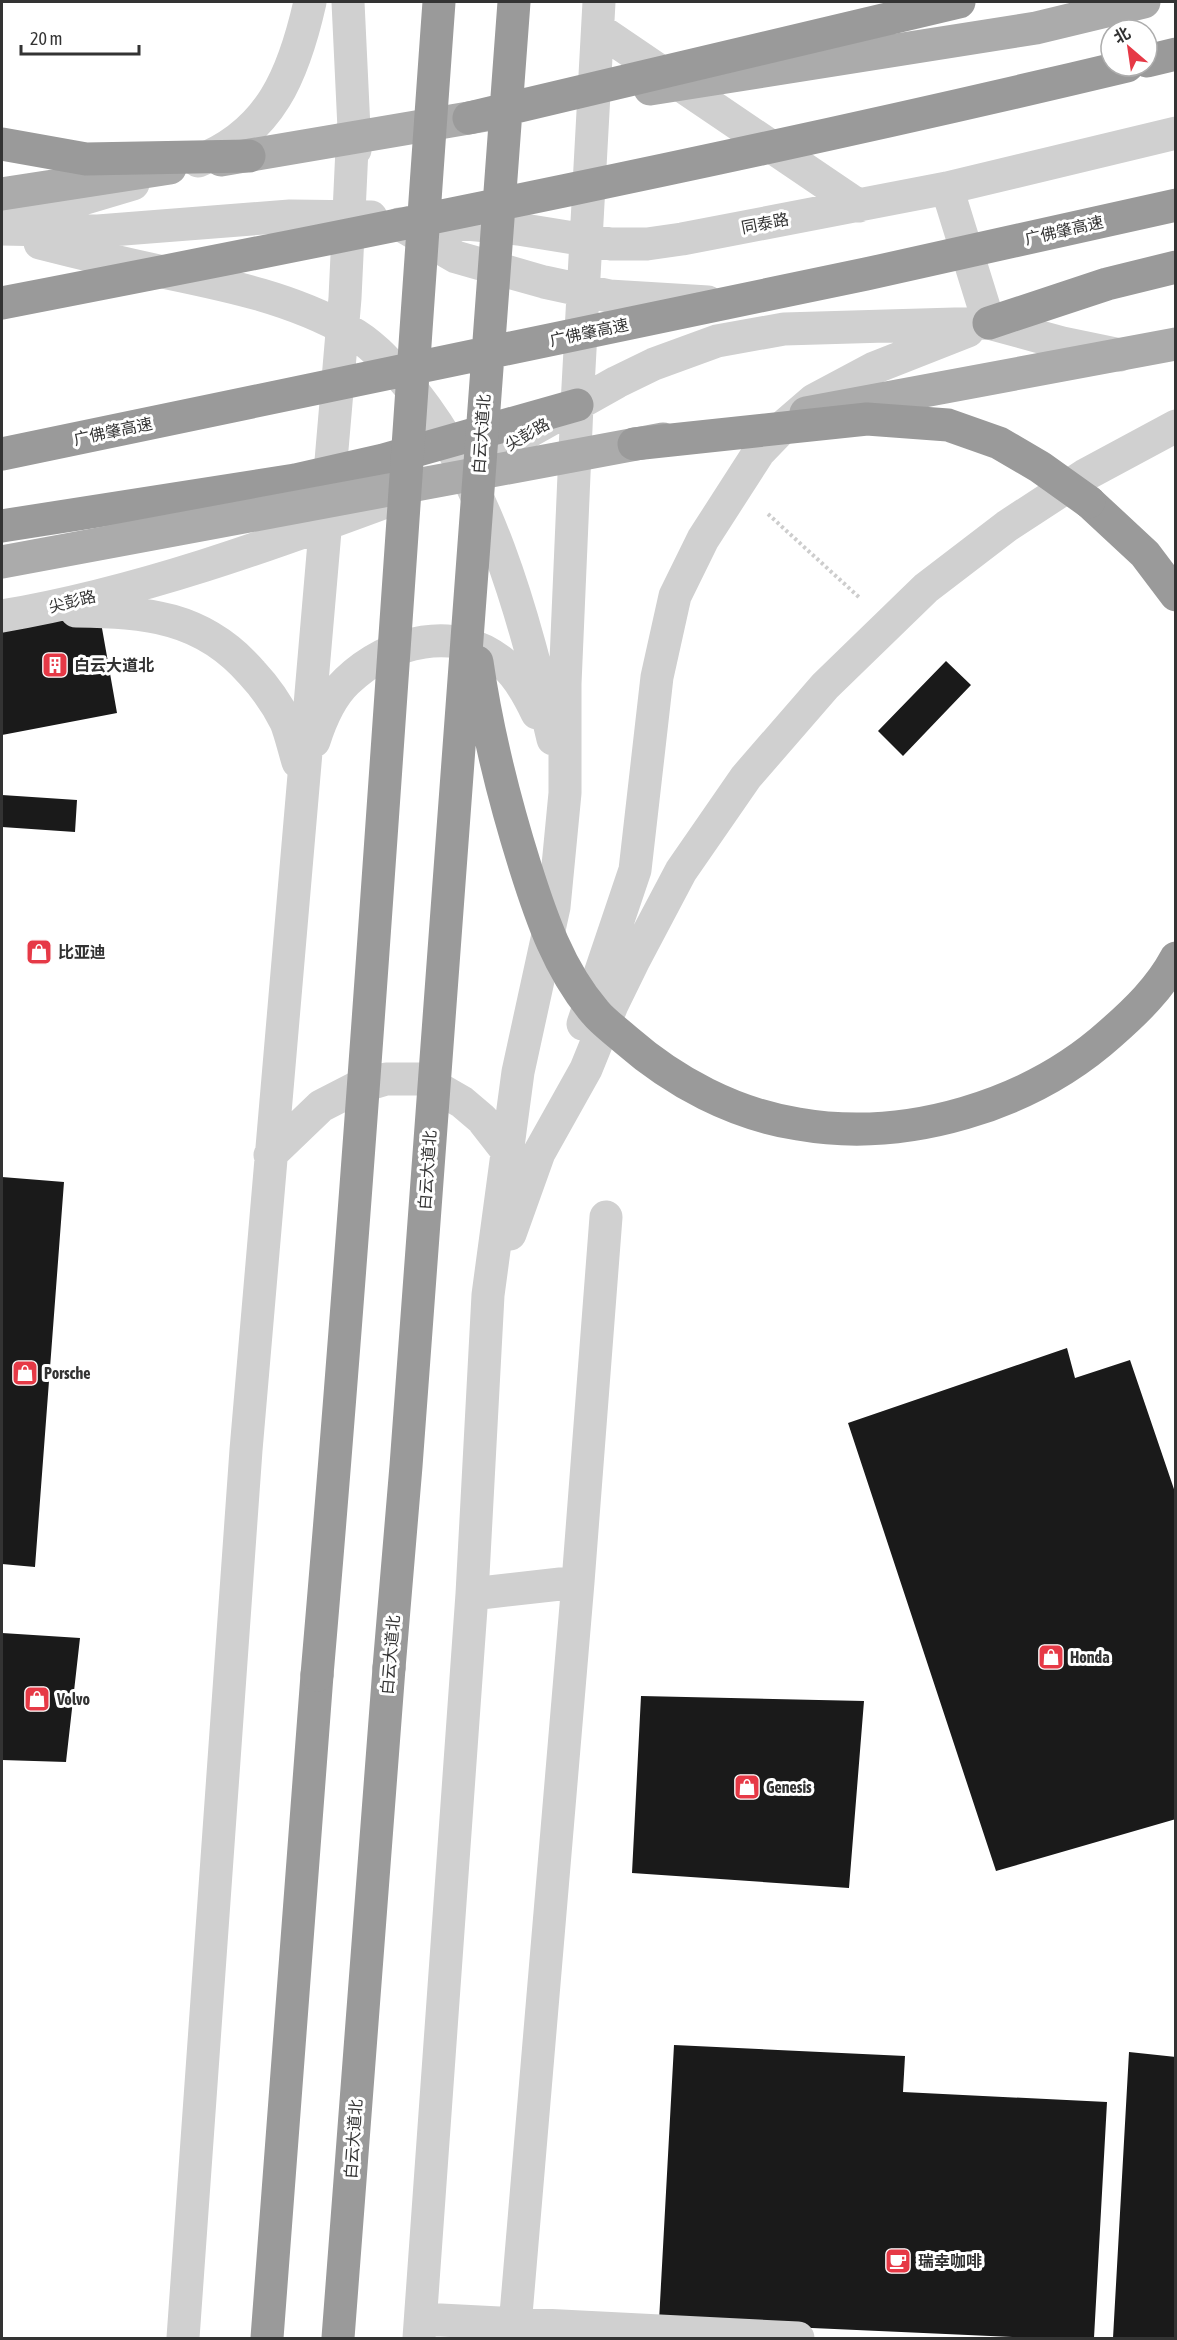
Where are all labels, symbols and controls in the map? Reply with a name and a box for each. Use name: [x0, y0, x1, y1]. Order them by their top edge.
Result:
scale bar: [21, 18, 140, 56]
north arrow: [1099, 18, 1159, 78]
text: 北: [1110, 23, 1133, 47]
text: 20 m: [30, 28, 62, 49]
street label: 同泰路: [740, 210, 790, 236]
street label: 广佛肇高速: [1023, 212, 1105, 248]
street label: 广佛肇高速: [548, 315, 630, 349]
street label: 白云大道北: [469, 393, 493, 475]
street label: 广佛肇高速: [72, 414, 154, 448]
street label: 尖彭路: [502, 414, 552, 454]
street label: 尖彭路: [47, 586, 97, 616]
building icon: 白云大道北: [40, 650, 70, 680]
place label: 白云大道北: [74, 656, 154, 674]
shop icon: 比亚迪: [24, 937, 54, 967]
place label: 比亚迪: [58, 943, 106, 961]
street label: 白云大道北: [415, 1129, 439, 1211]
shop icon: Porsche: [10, 1358, 40, 1388]
place label: Porsche: [44, 1364, 91, 1382]
street label: 白云大道北: [378, 1614, 402, 1696]
shop icon: Honda: [1036, 1642, 1066, 1672]
place label: Honda: [1070, 1648, 1110, 1666]
shop icon: Volvo: [22, 1684, 52, 1714]
place label: Volvo: [56, 1690, 90, 1708]
shop icon: Genesis: [732, 1772, 762, 1802]
place label: Genesis: [766, 1778, 812, 1796]
street label: 白云大道北: [341, 2098, 365, 2180]
cafe icon: 瑞幸咖啡: [883, 2246, 913, 2276]
place label: 瑞幸咖啡: [918, 2252, 982, 2270]

